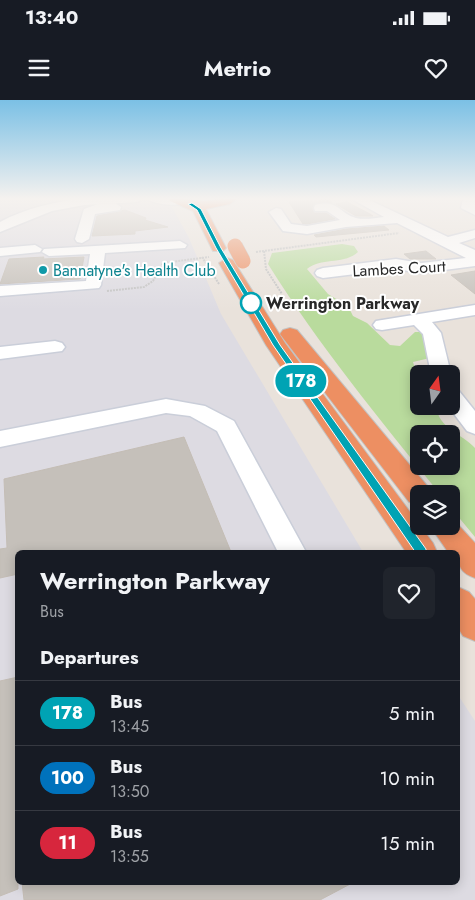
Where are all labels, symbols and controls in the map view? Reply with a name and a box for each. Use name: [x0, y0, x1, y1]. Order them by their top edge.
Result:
text: 13:40: [25, 4, 78, 31]
text: Metrio: [204, 52, 271, 84]
icon: menu: [25, 54, 53, 82]
icon: heart: [422, 54, 450, 82]
street label: Lambes Court: [352, 255, 446, 282]
place label: Bannatyne's Health Club: [53, 259, 216, 282]
marker: Bannatyne's Health Club: [37, 264, 49, 276]
marker: Werrington Parkway: [240, 292, 262, 314]
place label: Werrington Parkway: [266, 292, 420, 315]
line badge: 178: [272, 365, 330, 397]
north arrow: [410, 365, 460, 415]
map controls: [410, 365, 460, 535]
text: 178: [285, 368, 317, 394]
button: locate: [410, 425, 460, 475]
button: layers: [410, 485, 460, 535]
text: Werrington Parkway: [40, 563, 270, 598]
button: heart: [383, 567, 435, 619]
text: Bus: [40, 600, 64, 623]
text: Departures: [40, 644, 139, 671]
text: Bus: [110, 688, 142, 715]
text: 178: [52, 700, 83, 726]
text: 5 min: [389, 700, 435, 727]
text: 13:45: [110, 715, 149, 738]
text: Bus: [110, 753, 142, 780]
text: 100: [51, 765, 84, 791]
text: 10 min: [380, 765, 435, 792]
text: 13:50: [110, 780, 149, 803]
text: Bus: [110, 818, 142, 845]
text: 11: [58, 830, 77, 856]
text: 15 min: [380, 830, 435, 857]
text: 13:55: [110, 845, 149, 868]

